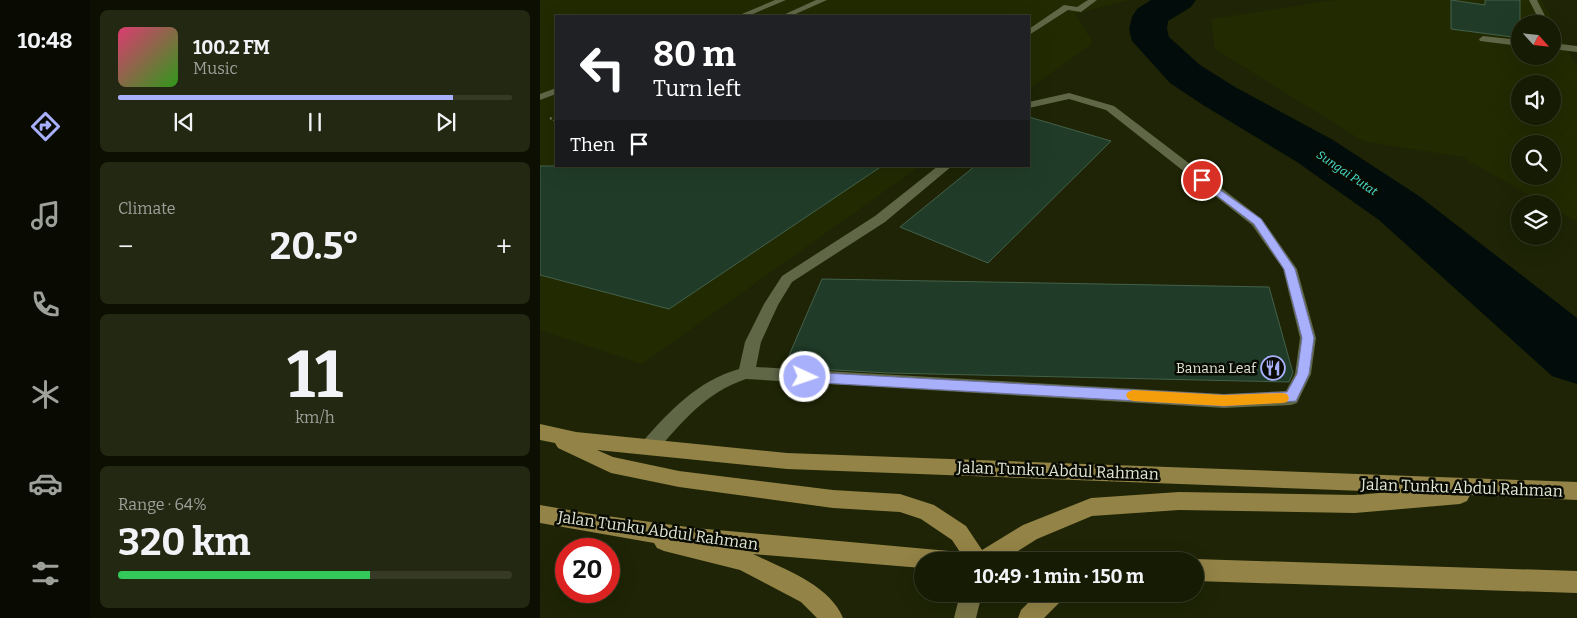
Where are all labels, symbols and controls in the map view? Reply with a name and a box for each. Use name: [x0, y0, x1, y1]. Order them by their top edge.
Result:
north arrow: [1511, 15, 1561, 65]
map controls: [1511, 15, 1561, 245]
text: 10:48: [17, 27, 73, 54]
text: 80 m: [653, 33, 736, 75]
icon: left: [570, 35, 635, 100]
text: 100.2 FM: [193, 36, 270, 59]
text: Music: [193, 59, 238, 78]
text: Turn left: [653, 75, 741, 102]
button: sound: [1511, 75, 1561, 125]
icon: previous: [170, 108, 198, 136]
icon: pause: [301, 108, 329, 136]
icon: next: [432, 108, 460, 136]
icon: directions: [28, 109, 63, 144]
icon: arrive: [625, 130, 653, 158]
text: Then: [570, 133, 615, 156]
button: search: [1511, 135, 1561, 185]
water label: Sungai Putat: [1314, 148, 1381, 199]
pin: [1181, 159, 1223, 201]
icon: arrive: [1188, 166, 1216, 194]
button: layers: [1511, 195, 1561, 245]
icon: music: [28, 198, 63, 233]
text: Climate: [118, 199, 176, 218]
text: 20.5°: [270, 223, 360, 269]
text: −: [118, 230, 133, 263]
text: +: [496, 230, 512, 263]
icon: phone: [28, 287, 63, 322]
text: 11: [287, 336, 343, 414]
position arrow: [778, 350, 830, 402]
restaurant icon: Banana Leaf: [1260, 355, 1286, 381]
place label: Banana Leaf: [1176, 360, 1257, 377]
icon: climate: [28, 377, 63, 412]
text: km/h: [295, 408, 335, 427]
street label: Jalan Tunku Abdul Rahman: [956, 457, 1159, 484]
icon: car: [28, 466, 63, 501]
street label: Jalan Tunku Abdul Rahman: [1360, 474, 1563, 501]
text: Range · 64%: [118, 495, 207, 514]
street label: Jalan Tunku Abdul Rahman: [556, 507, 759, 554]
text: 320 km: [118, 519, 251, 565]
speed limit sign: 20: [555, 538, 620, 603]
icon: filters: [28, 556, 63, 591]
text: 10:49 · 1 min · 150 m: [974, 565, 1144, 588]

